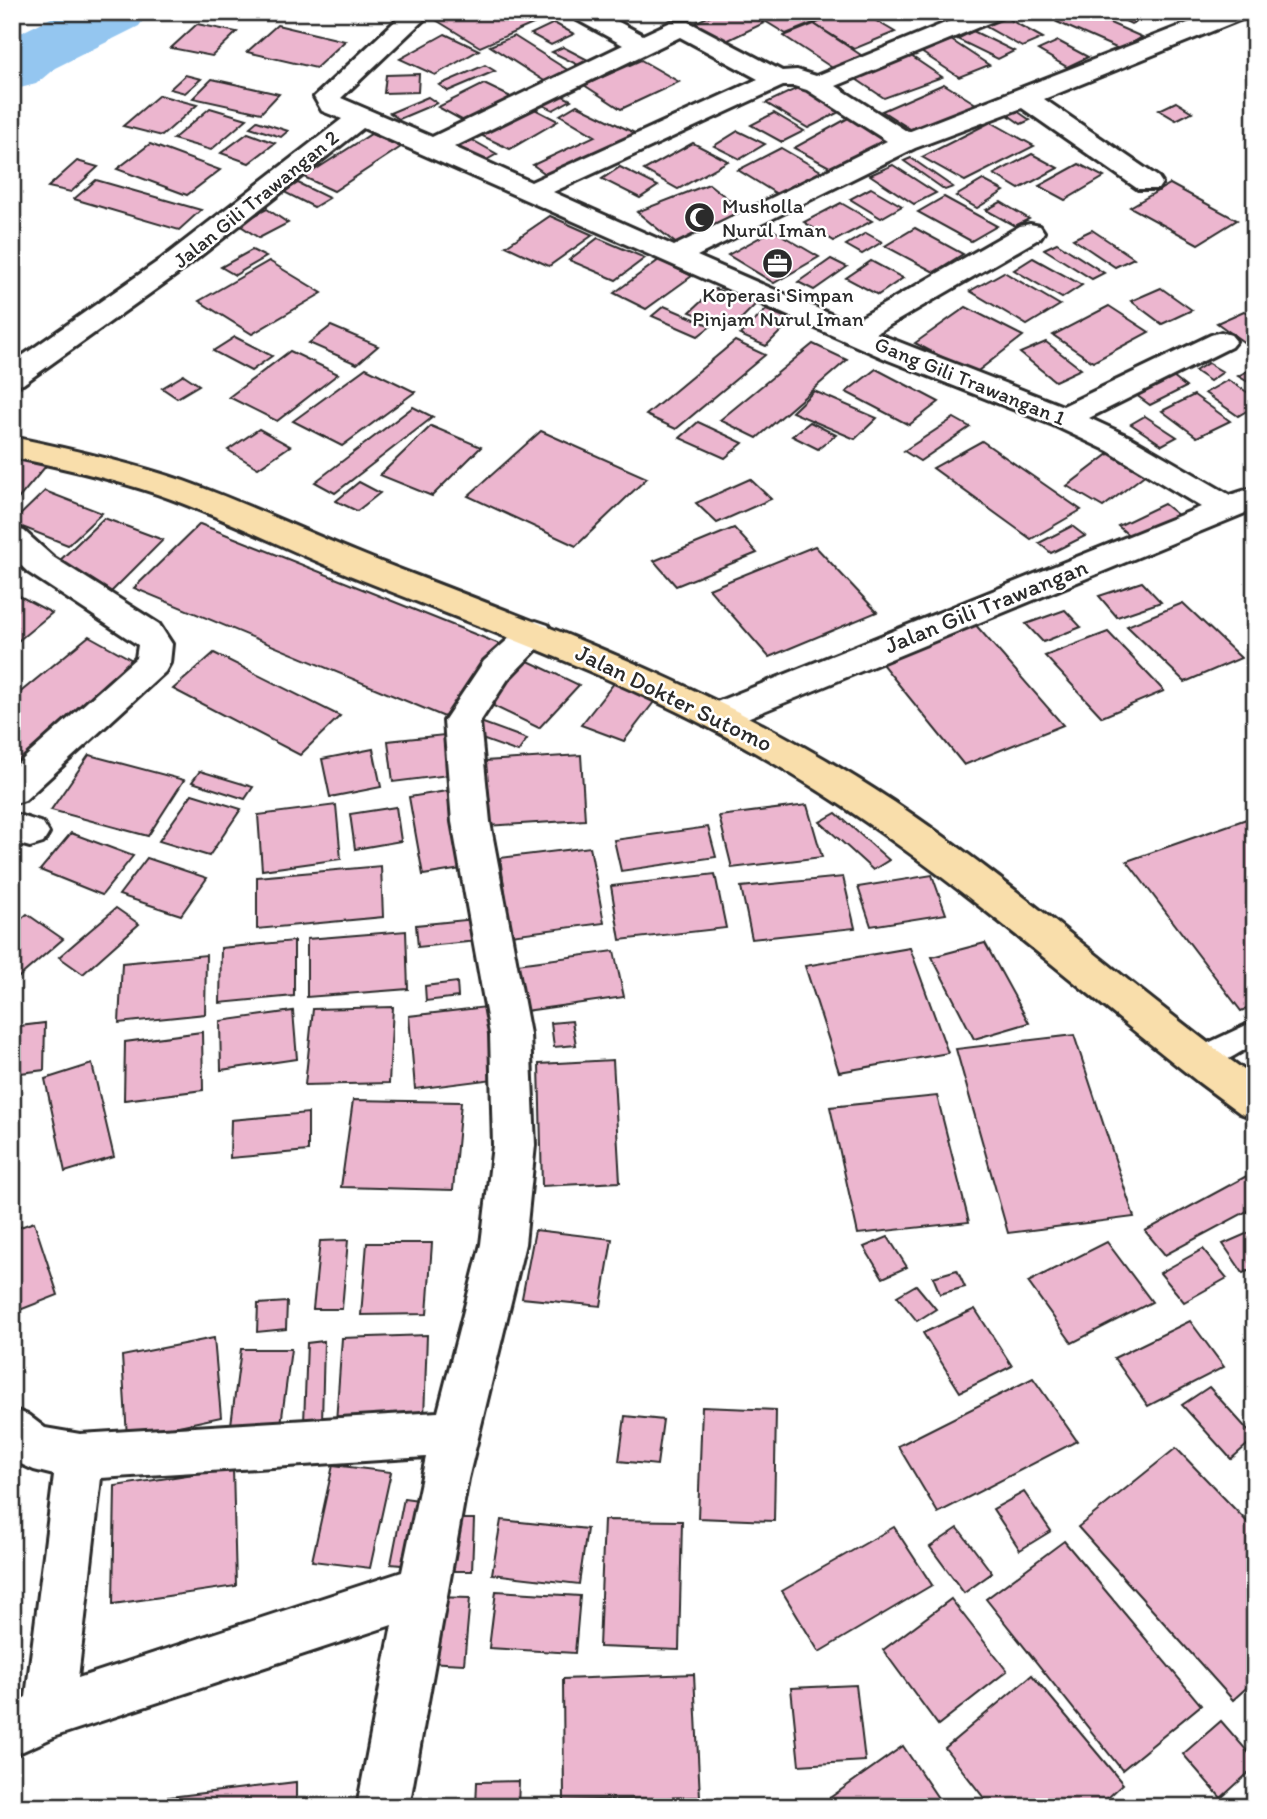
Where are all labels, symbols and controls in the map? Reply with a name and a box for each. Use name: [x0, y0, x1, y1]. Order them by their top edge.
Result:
street label: Jalan Gili Trawangan 2: [168, 124, 343, 273]
place label: Musholla Nurul Iman: [722, 193, 827, 242]
mosque icon: Musholla Nurul Iman: [682, 201, 716, 235]
office icon: Koperasi Simpan Pinjam Nurul Iman: [761, 246, 795, 280]
place label: Koperasi Simpan Pinjam Nurul Iman: [692, 282, 864, 331]
street label: Gang Gili Trawangan 1: [871, 331, 1069, 430]
street label: Jalan Gili Trawangan: [880, 551, 1092, 659]
street label: Jalan Dokter Sutomo: [571, 637, 777, 758]

